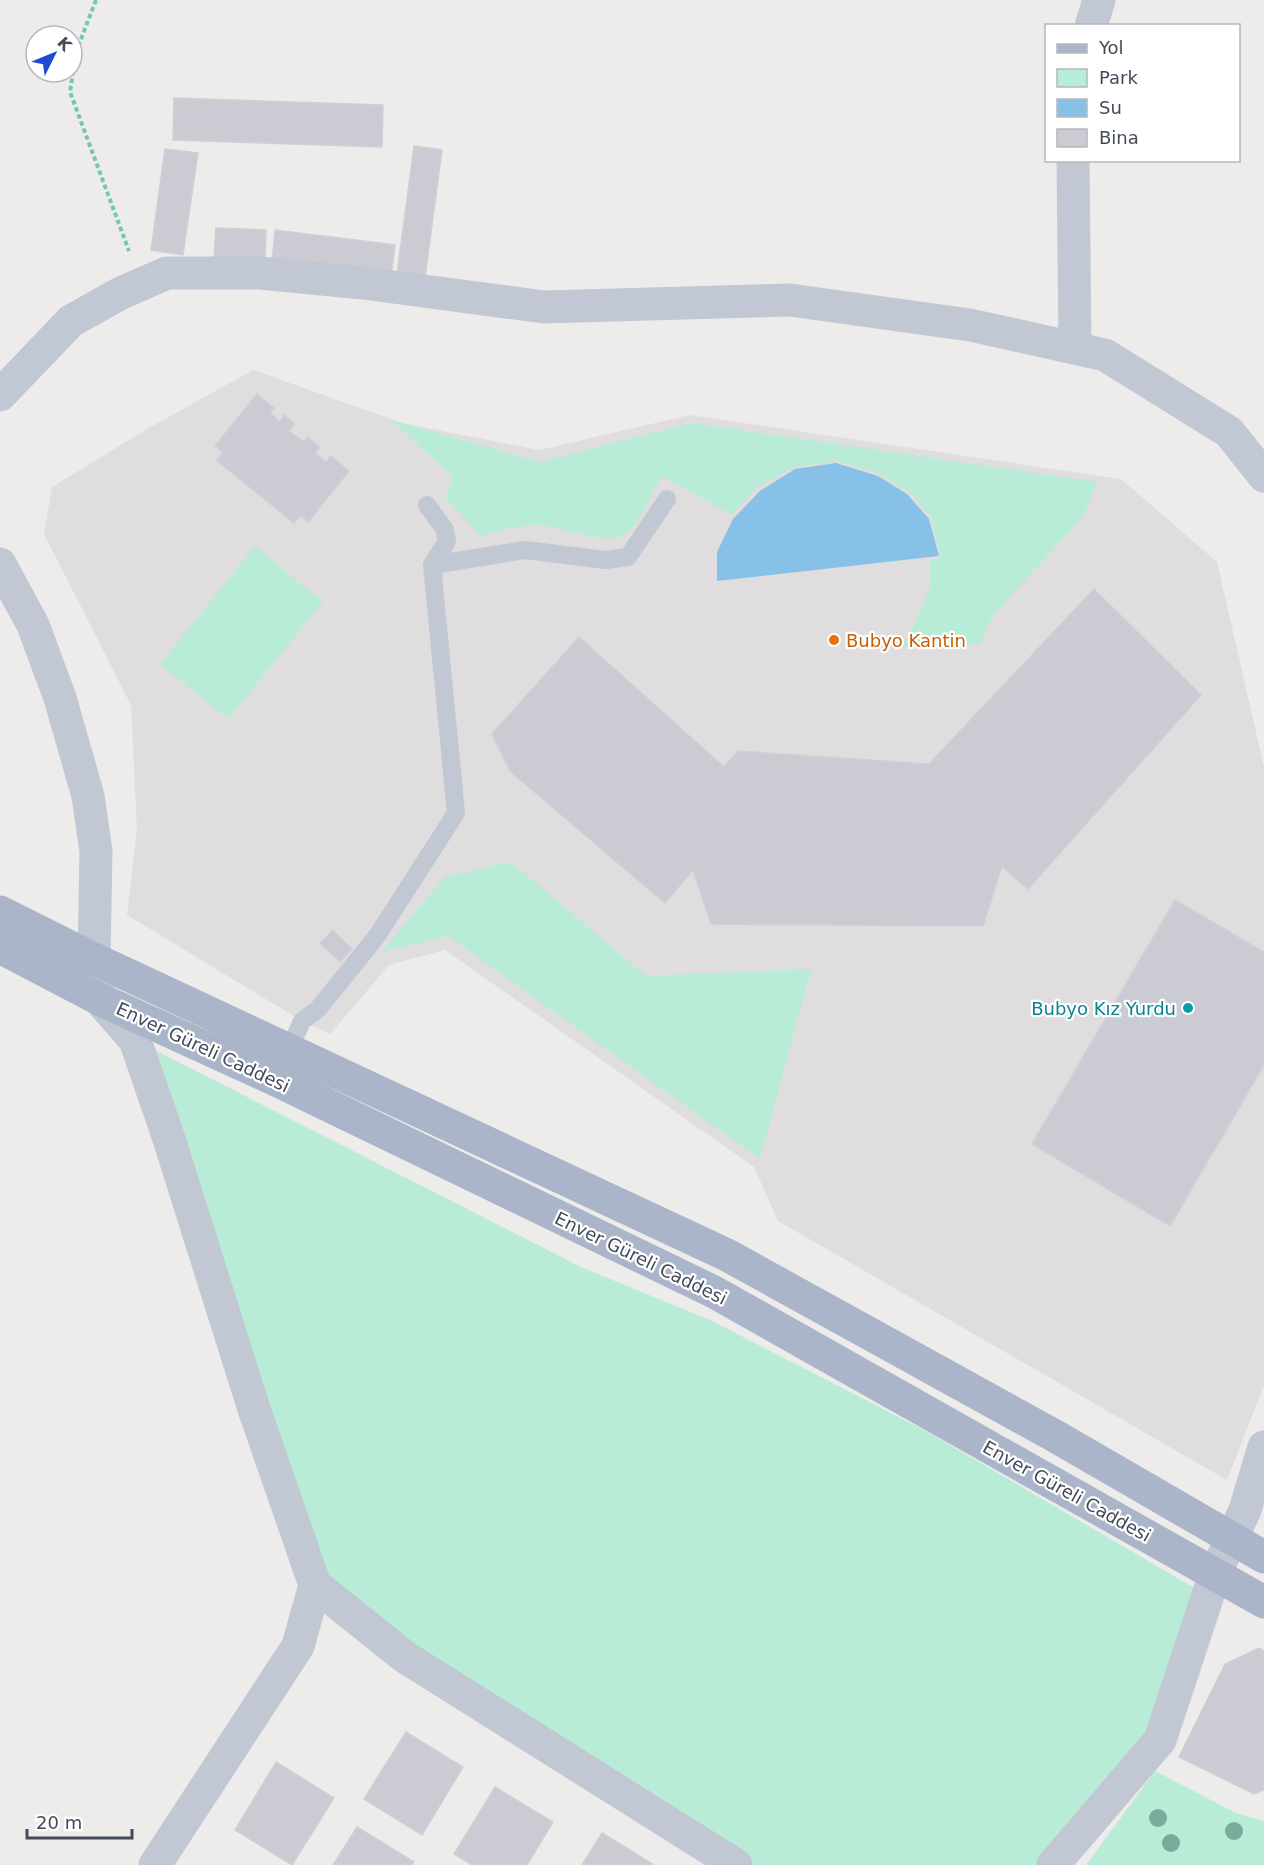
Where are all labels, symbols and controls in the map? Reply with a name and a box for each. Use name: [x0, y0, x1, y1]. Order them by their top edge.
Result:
north arrow: [24, 24, 84, 84]
legend: [1045, 24, 1240, 162]
text: K: [53, 33, 76, 56]
text: Yol: [1098, 37, 1124, 58]
text: Park: [1099, 67, 1138, 88]
text: Su: [1099, 97, 1122, 118]
text: Bina: [1099, 127, 1139, 148]
place label: Bubyo Kantin: [846, 630, 966, 651]
marker: Bubyo Kantin: [827, 633, 841, 647]
street label: Enver Güreli Caddesi: [113, 998, 293, 1096]
place label: Bubyo Kız Yurdu: [1031, 998, 1176, 1019]
marker: Bubyo Kız Yurdu: [1181, 1001, 1195, 1015]
street label: Enver Güreli Caddesi: [552, 1207, 730, 1309]
street label: Enver Güreli Caddesi: [979, 1436, 1155, 1546]
scale bar: [27, 1802, 132, 1840]
text: 20 m: [36, 1812, 82, 1833]

